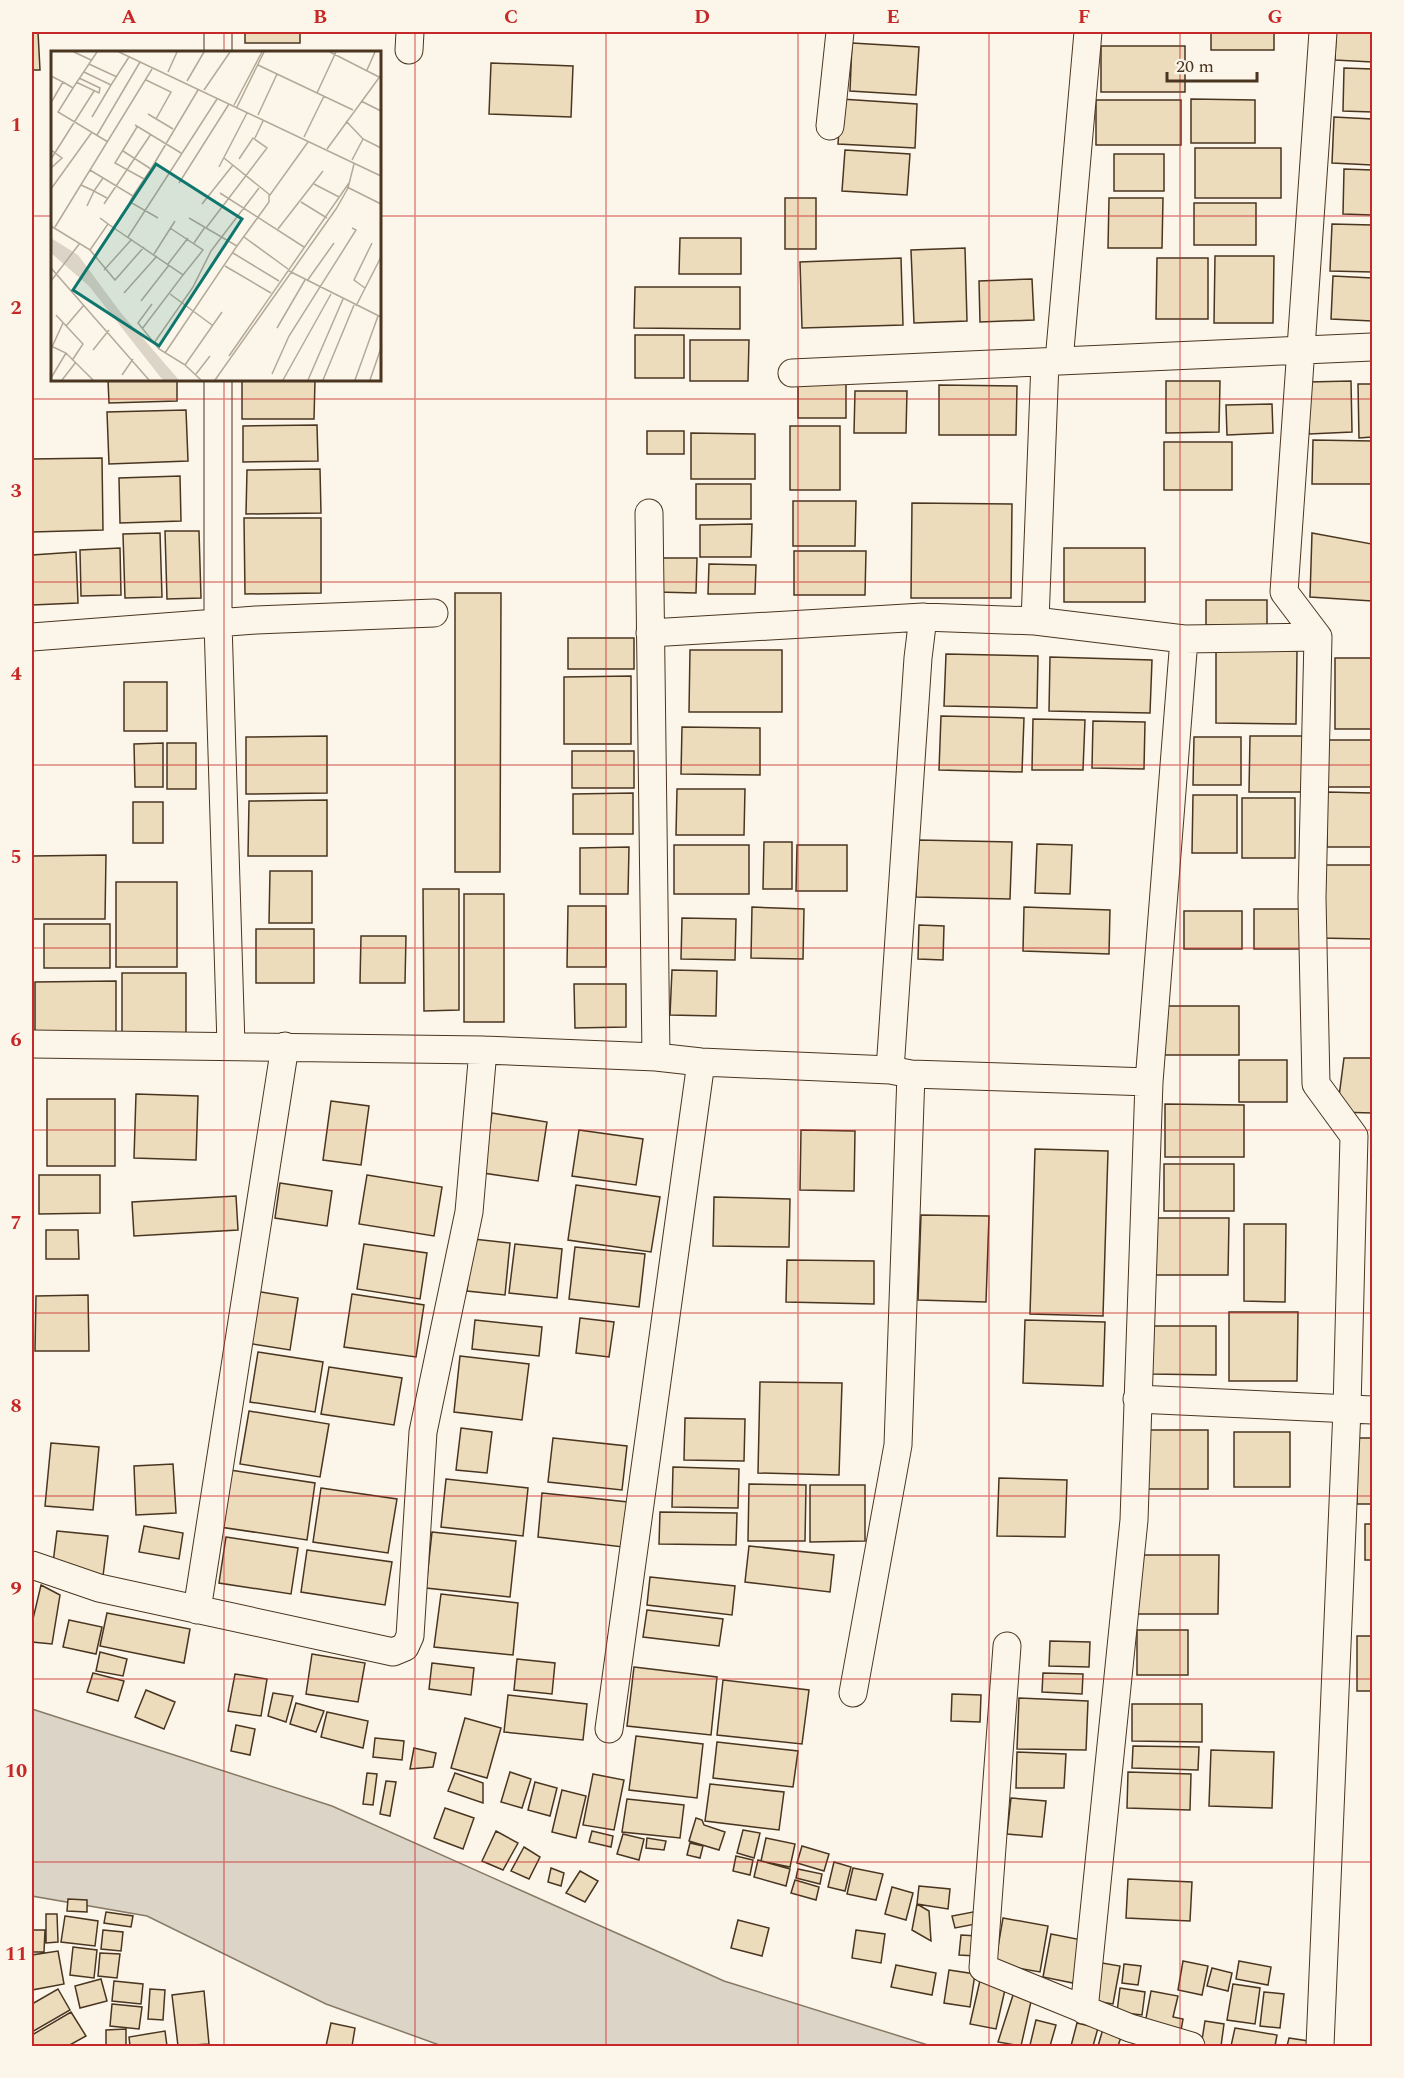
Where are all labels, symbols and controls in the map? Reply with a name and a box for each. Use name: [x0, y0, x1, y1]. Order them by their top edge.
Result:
text: A: [121, 2, 137, 32]
text: B: [313, 2, 327, 32]
text: C: [504, 2, 518, 32]
text: D: [694, 2, 710, 32]
text: E: [886, 2, 900, 32]
text: F: [1078, 2, 1090, 32]
text: G: [1267, 2, 1283, 32]
scale bar: [1167, 45, 1257, 83]
inset map: [51, 51, 381, 381]
text: 20 m: [1176, 53, 1214, 80]
text: 1: [10, 110, 22, 140]
text: 2: [10, 293, 22, 323]
text: 3: [10, 476, 22, 506]
text: 4: [10, 659, 22, 689]
text: 5: [10, 842, 22, 872]
text: 6: [10, 1025, 22, 1055]
text: 7: [10, 1208, 22, 1238]
text: 8: [10, 1391, 22, 1421]
text: 9: [10, 1574, 22, 1604]
text: 10: [5, 1756, 27, 1786]
text: 11: [5, 1939, 27, 1969]

